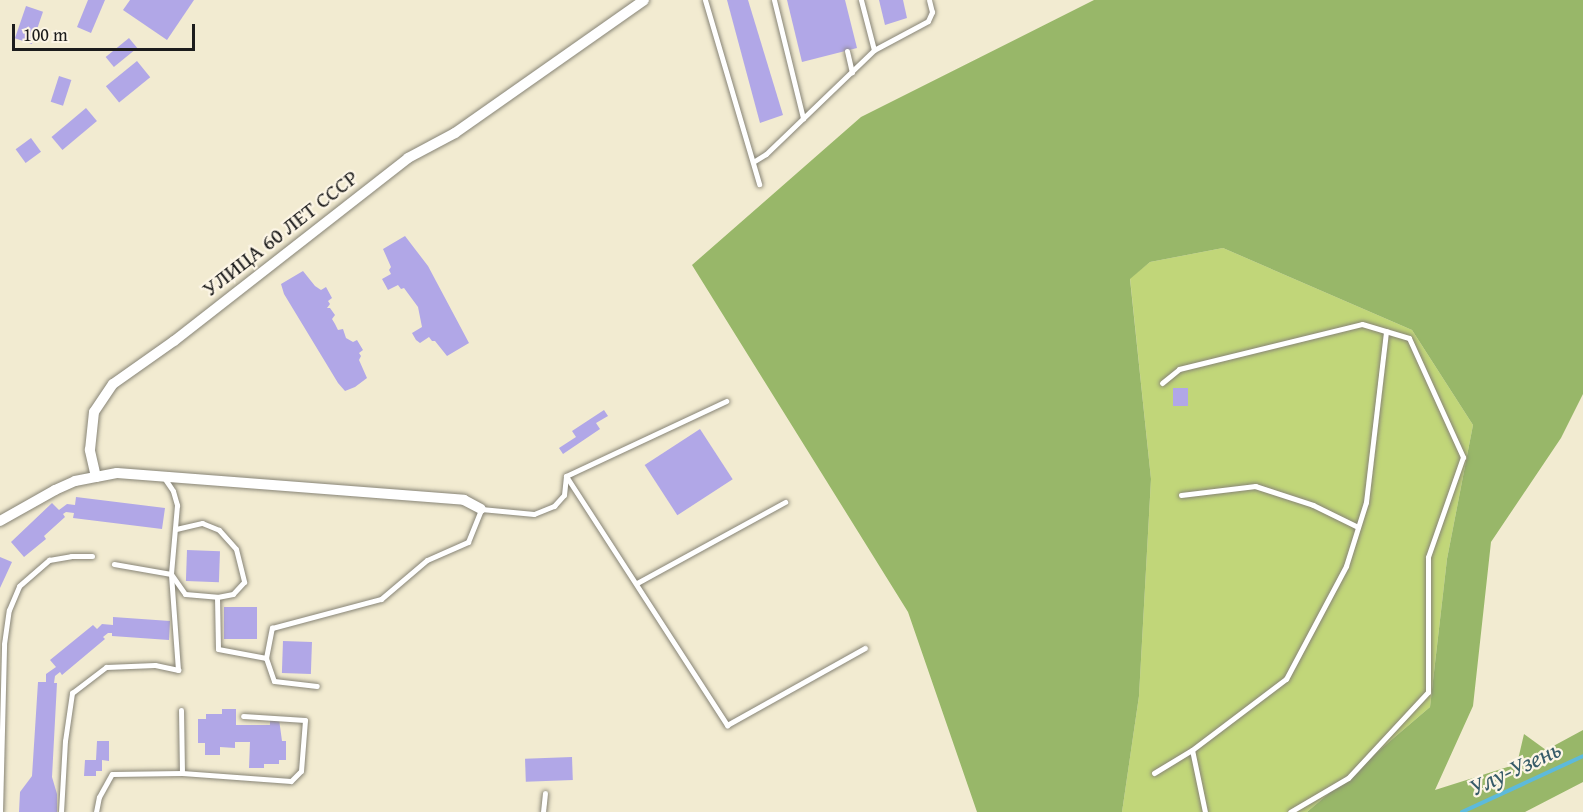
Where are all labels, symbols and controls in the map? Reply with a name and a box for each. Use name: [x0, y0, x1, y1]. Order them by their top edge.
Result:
scale bar: [15, 12, 198, 50]
text: 100 m: [23, 21, 68, 48]
street label: УЛИЦА 60 ЛЕТ СССР: [197, 164, 363, 302]
water label: Улу-Узень: [1464, 734, 1566, 802]

